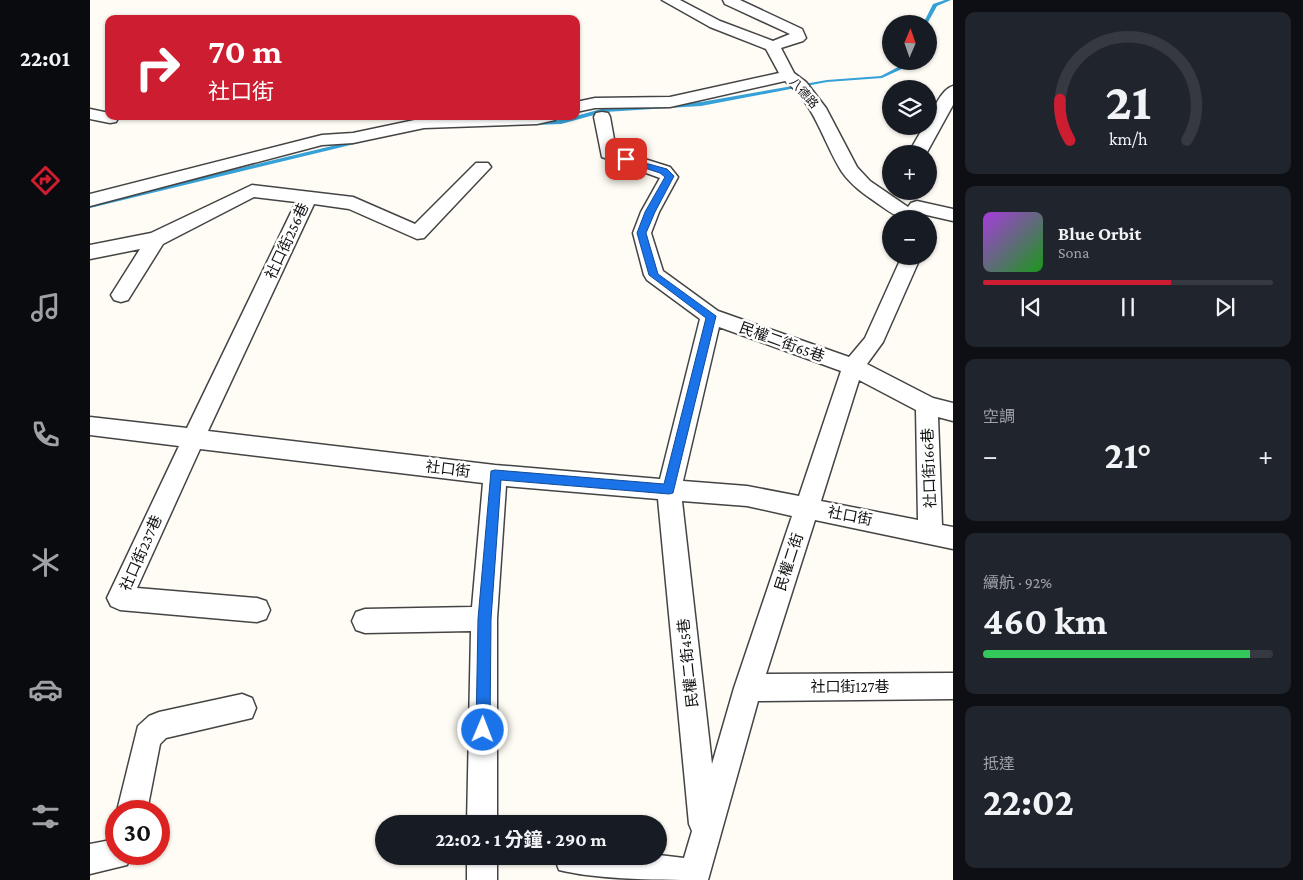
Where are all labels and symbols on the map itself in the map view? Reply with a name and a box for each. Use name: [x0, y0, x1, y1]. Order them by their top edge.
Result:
north arrow: [882, 15, 938, 70]
street label: 八德路: [787, 75, 821, 111]
pin: [605, 138, 647, 180]
street label: 社口街256巷: [262, 201, 312, 281]
street label: 民權二街65巷: [737, 319, 827, 365]
street label: 社口街166巷: [920, 428, 938, 508]
street label: 社口街: [425, 458, 471, 480]
street label: 社口街: [826, 504, 874, 528]
street label: 社口街237巷: [117, 513, 165, 593]
street label: 民權二街: [772, 531, 806, 593]
street label: 民權二街45巷: [675, 618, 701, 708]
street label: 社口街127巷: [811, 679, 889, 695]
position arrow: [456, 703, 508, 755]
speed limit sign: 30: [105, 800, 170, 865]

